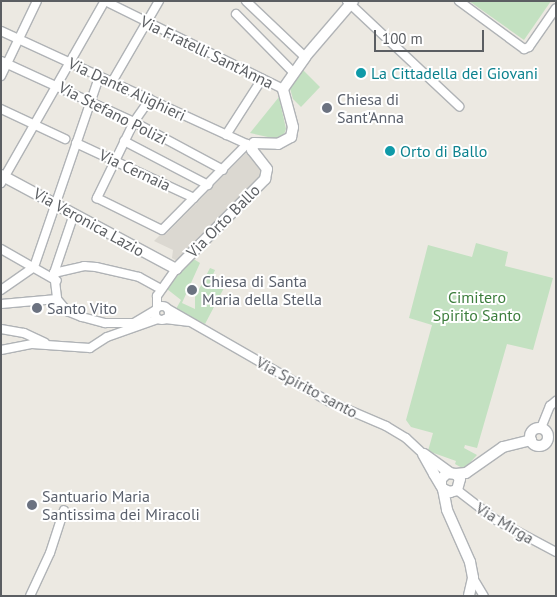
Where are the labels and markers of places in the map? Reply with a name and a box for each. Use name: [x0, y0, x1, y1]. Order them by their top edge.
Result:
place label: La Cittadella dei Giovani: [371, 63, 538, 83]
marker: La Cittadella dei Giovani: [355, 67, 367, 79]
place label: Chiesa di Sant'Anna: [337, 89, 404, 127]
marker: Chiesa di Sant'Anna: [321, 102, 333, 114]
place label: Orto di Ballo: [400, 141, 487, 161]
marker: Orto di Ballo: [384, 145, 396, 157]
place label: Chiesa di Santa Maria della Stella: [202, 271, 322, 309]
marker: Chiesa di Santa Maria della Stella: [186, 284, 198, 296]
place label: Santo Vito: [47, 298, 117, 318]
marker: Santo Vito: [31, 302, 43, 314]
place label: Santuario Maria Santissima dei Miracoli: [42, 486, 200, 524]
marker: Santuario Maria Santissima dei Miracoli: [26, 499, 38, 511]

